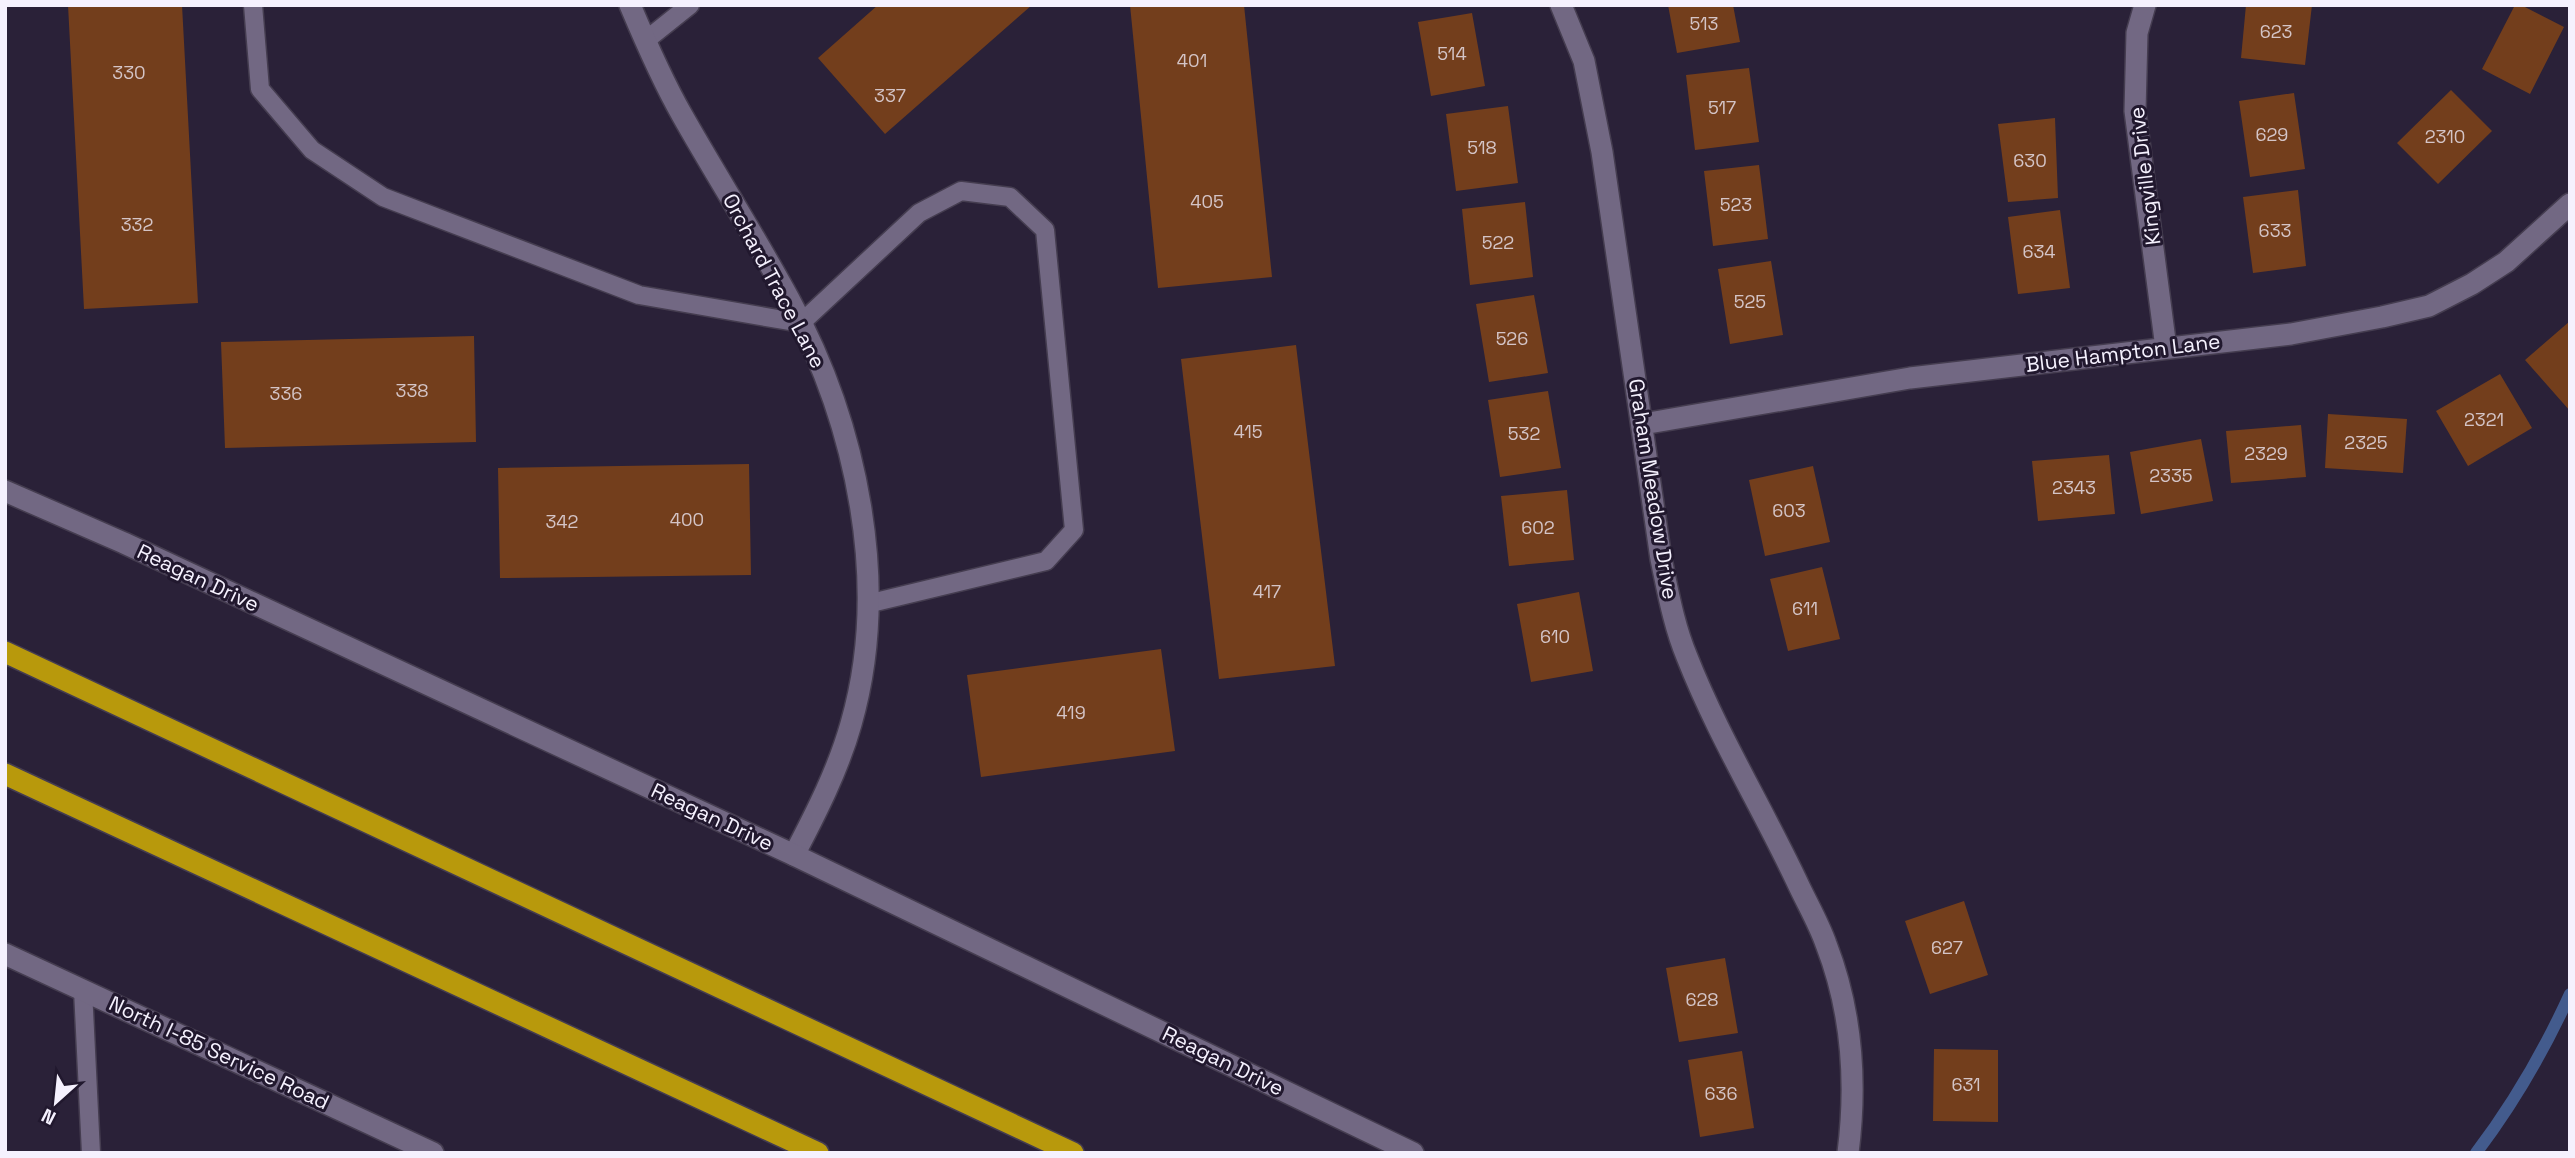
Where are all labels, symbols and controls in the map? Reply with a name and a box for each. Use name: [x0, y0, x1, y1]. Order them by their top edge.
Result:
house number: 513: [1690, 12, 1718, 35]
house number: 623: [2260, 20, 2292, 43]
house number: 514: [1437, 42, 1467, 65]
house number: 401: [1177, 49, 1207, 72]
house number: 330: [112, 61, 146, 84]
house number: 337: [874, 84, 906, 107]
house number: 517: [1708, 96, 1736, 119]
street label: Kingville Drive: [2123, 105, 2166, 247]
house number: 629: [2256, 123, 2288, 146]
house number: 2310: [2425, 125, 2465, 148]
house number: 518: [1467, 136, 1497, 159]
house number: 630: [2013, 149, 2047, 172]
street label: Orchard Trace Lane: [717, 189, 832, 373]
house number: 405: [1190, 190, 1224, 213]
house number: 523: [1720, 193, 1752, 216]
house number: 332: [121, 213, 153, 236]
house number: 633: [2259, 219, 2291, 242]
house number: 522: [1482, 231, 1514, 254]
house number: 634: [2022, 240, 2056, 263]
house number: 525: [1734, 290, 1766, 313]
house number: 526: [1496, 327, 1528, 350]
street label: Blue Hampton Lane: [2024, 327, 2222, 378]
street label: Graham Meadow Drive: [1623, 377, 1684, 601]
house number: 338: [396, 379, 428, 402]
house number: 336: [270, 382, 302, 405]
house number: 2321: [2464, 408, 2504, 431]
house number: 415: [1233, 420, 1263, 443]
house number: 532: [1508, 422, 1540, 445]
house number: 2325: [2344, 431, 2388, 454]
house number: 2329: [2244, 442, 2288, 465]
house number: 2335: [2149, 464, 2193, 487]
house number: 2343: [2052, 476, 2096, 499]
house number: 603: [1772, 499, 1806, 522]
house number: 400: [670, 508, 704, 531]
house number: 342: [546, 510, 578, 533]
house number: 602: [1521, 516, 1555, 539]
street label: Reagan Drive: [133, 538, 264, 618]
house number: 417: [1253, 580, 1281, 603]
house number: 611: [1792, 597, 1818, 620]
house number: 610: [1540, 625, 1570, 648]
house number: 419: [1056, 701, 1086, 724]
street label: Reagan Drive: [647, 777, 778, 857]
house number: 627: [1931, 936, 1963, 959]
house number: 628: [1685, 988, 1719, 1011]
street label: North I-85 Service Road: [105, 990, 334, 1116]
street label: Reagan Drive: [1158, 1020, 1288, 1102]
north arrow: [21, 1067, 91, 1137]
house number: 631: [1951, 1073, 1981, 1096]
house number: 636: [1705, 1082, 1737, 1105]
text: N: [37, 1103, 60, 1131]

